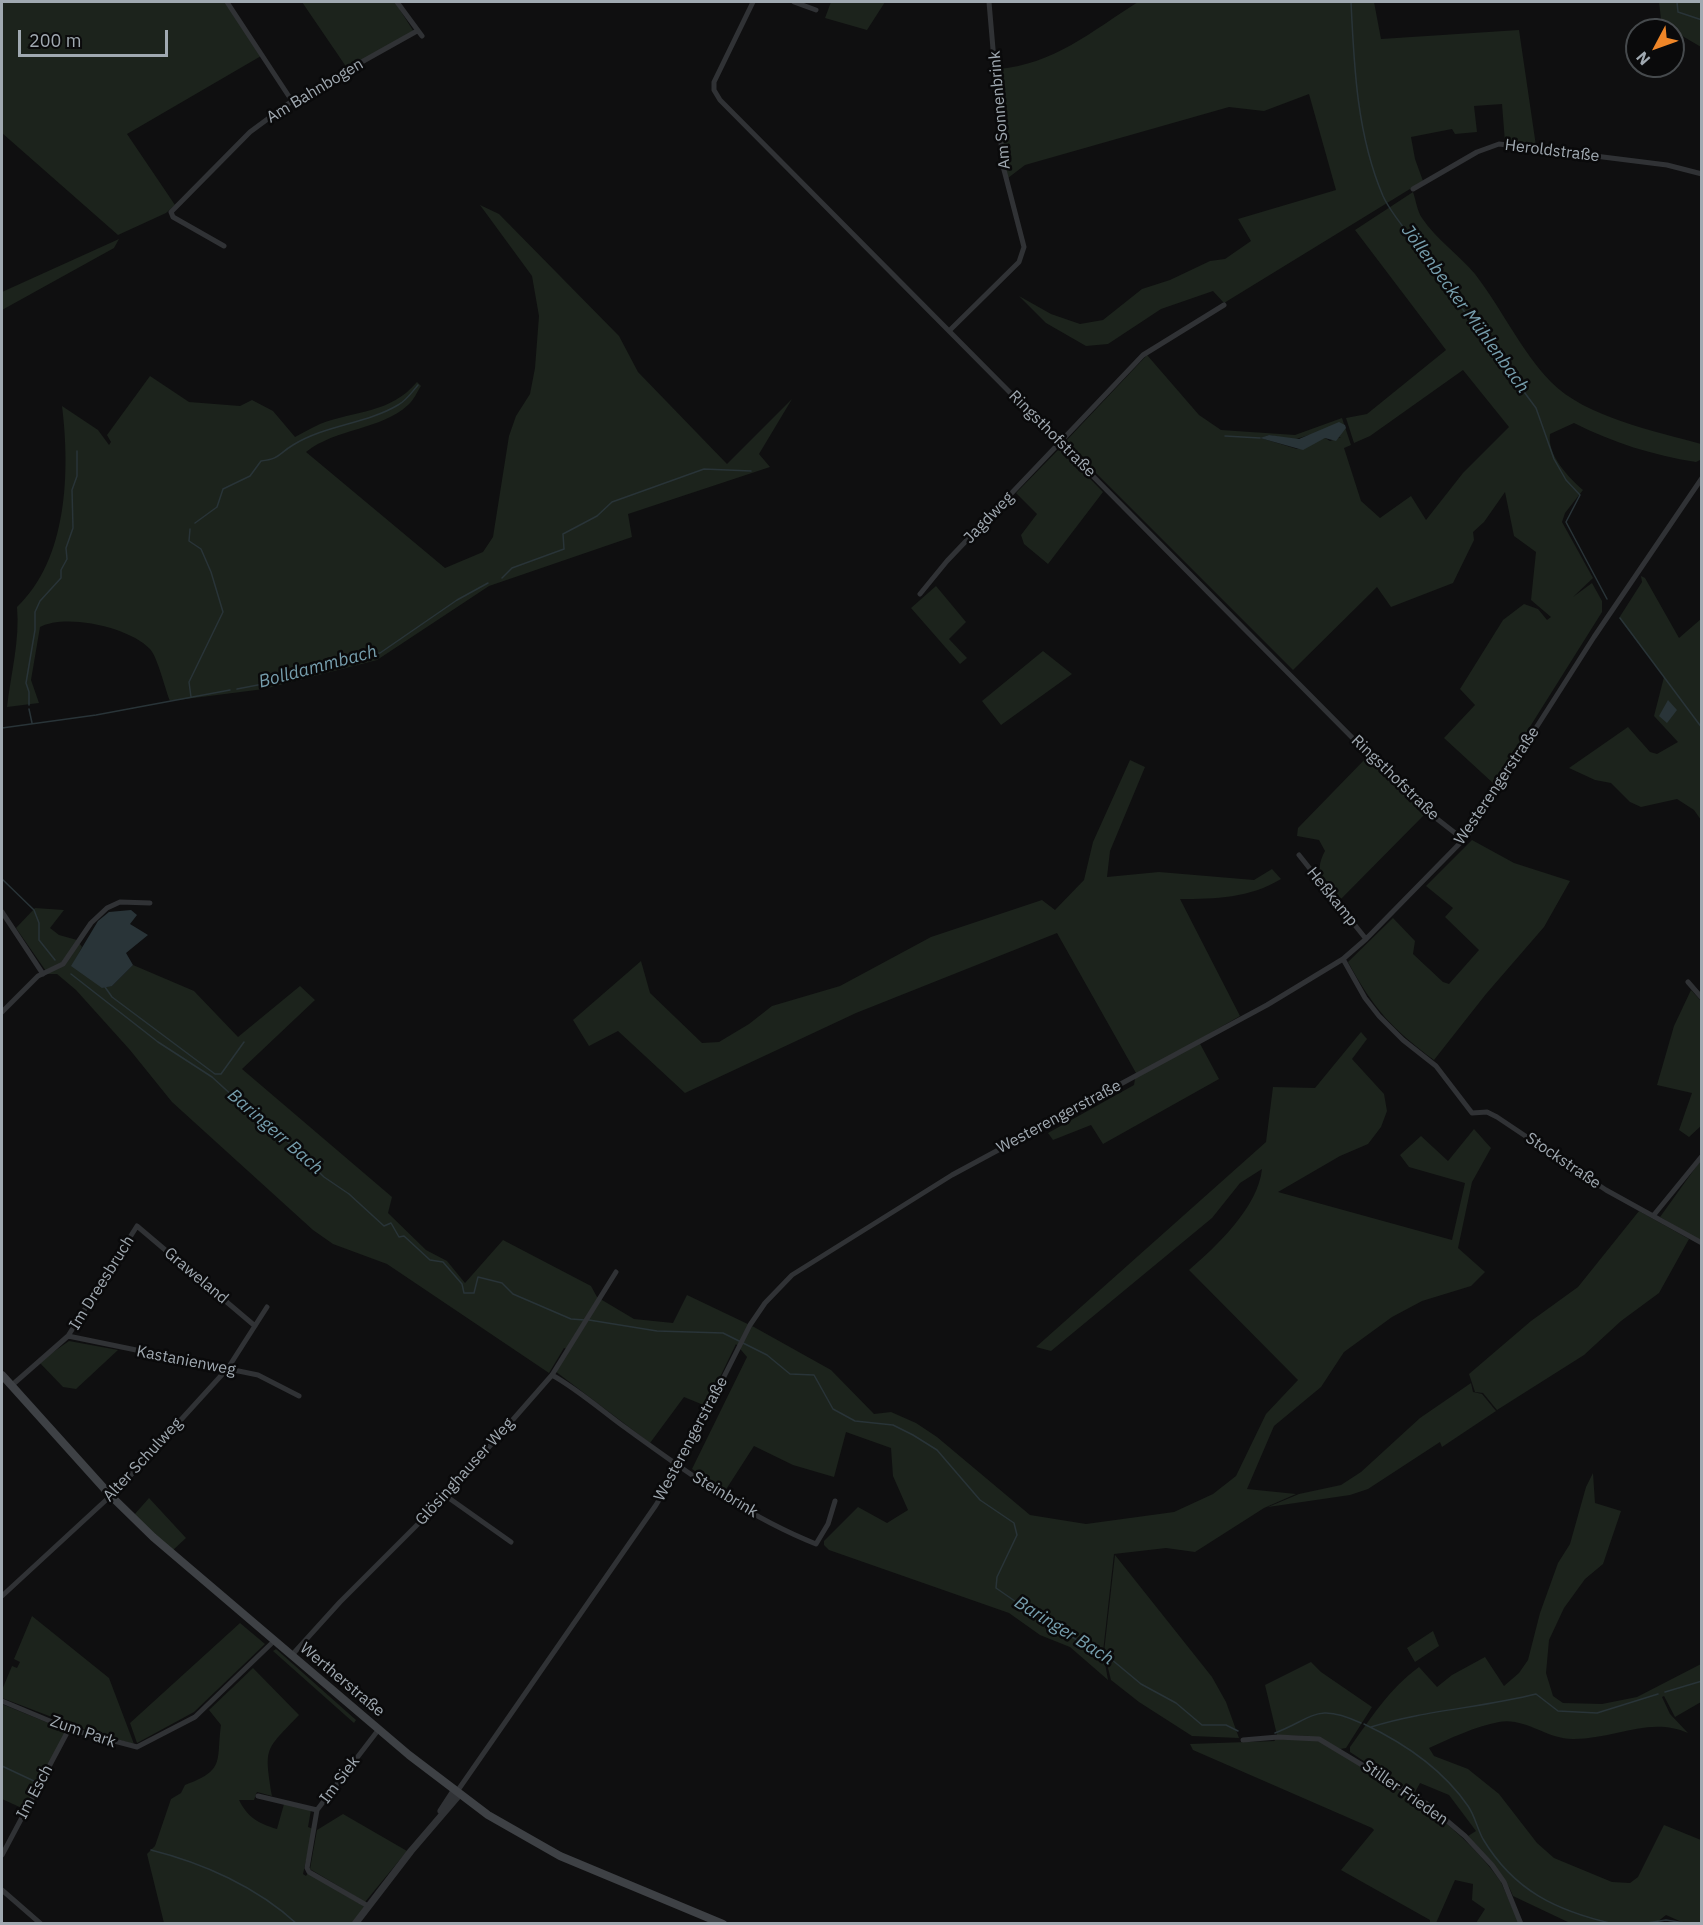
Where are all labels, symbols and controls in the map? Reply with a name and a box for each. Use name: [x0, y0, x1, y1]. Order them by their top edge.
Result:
scale bar: [21, 18, 171, 56]
north arrow: [1625, 18, 1685, 78]
text: 200 m: [29, 29, 81, 52]
text: N: [1632, 48, 1654, 69]
street label: Am Sonnenbrink: [985, 50, 1015, 170]
street label: Am Bahnbogen: [263, 55, 367, 127]
street label: Heroldstraße: [1504, 136, 1600, 166]
water label: Jöllenbecker Mühlenbach: [1397, 220, 1533, 398]
street label: Ringsthofstraße: [1005, 387, 1099, 481]
street label: Jagdweg: [960, 488, 1018, 548]
water label: Bolldammbach: [256, 641, 380, 693]
street label: Westerengerstraße: [1450, 723, 1544, 849]
street label: Ringsthofstraße: [1347, 731, 1443, 825]
street label: Heßkamp: [1302, 864, 1362, 930]
street label: Westerengerstraße: [993, 1076, 1125, 1158]
water label: Baringerr Bach: [223, 1085, 327, 1179]
street label: Stockstraße: [1522, 1129, 1604, 1193]
street label: Im Dreesbruch: [65, 1232, 139, 1334]
street label: Graweland: [160, 1244, 232, 1308]
street label: Kastanienweg: [135, 1342, 237, 1380]
street label: Westerengerstraße: [650, 1373, 732, 1505]
street label: Alter Schulweg: [99, 1414, 187, 1506]
street label: Glösinghauser Weg: [412, 1414, 518, 1530]
street label: Steinbrink: [689, 1468, 761, 1522]
water label: Baringer Bach: [1010, 1592, 1118, 1670]
street label: Wertherstraße: [296, 1639, 388, 1721]
street label: Zum Park: [48, 1712, 118, 1752]
street label: Im Siek: [316, 1752, 364, 1808]
street label: Stiller Frieden: [1358, 1756, 1452, 1830]
street label: Im Esch: [13, 1762, 57, 1822]

